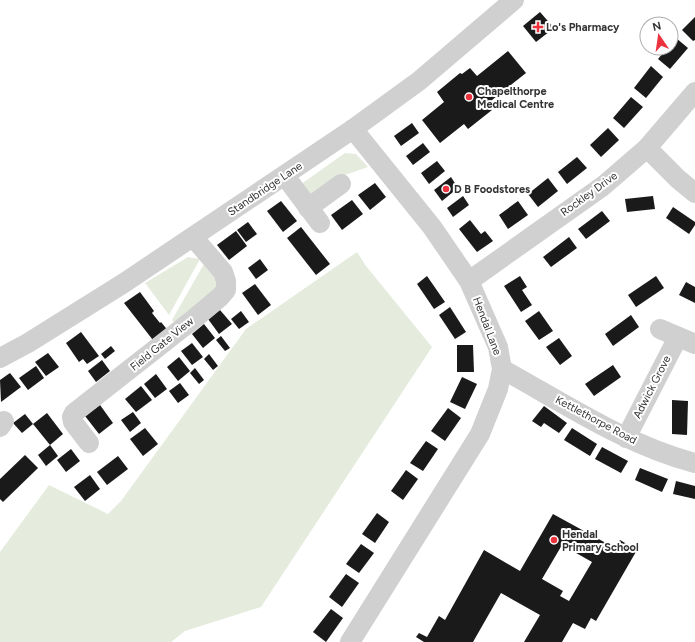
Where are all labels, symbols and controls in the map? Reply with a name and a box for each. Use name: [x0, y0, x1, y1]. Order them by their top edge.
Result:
north arrow: [639, 16, 679, 56]
text: N: [651, 19, 662, 34]
place label: Lo's Pharmacy: [546, 21, 620, 34]
marker: Lo's Pharmacy: [533, 22, 543, 32]
place label: Chapelthorpe Medical Centre: [477, 85, 554, 111]
marker: Chapelthorpe Medical Centre: [464, 92, 474, 102]
street label: Standbridge Lane: [225, 159, 305, 219]
street label: Rockley Drive: [558, 169, 620, 219]
place label: D B Foodstores: [454, 183, 530, 196]
marker: D B Foodstores: [441, 184, 451, 194]
street label: Hendal Lane: [470, 295, 504, 357]
street label: Field Gate View: [128, 314, 197, 373]
street label: Adwick Grove: [631, 353, 673, 421]
street label: Kettlethorpe Road: [553, 393, 639, 447]
place label: Hendal Primary School: [562, 528, 639, 554]
marker: Hendal Primary School: [549, 535, 559, 545]

